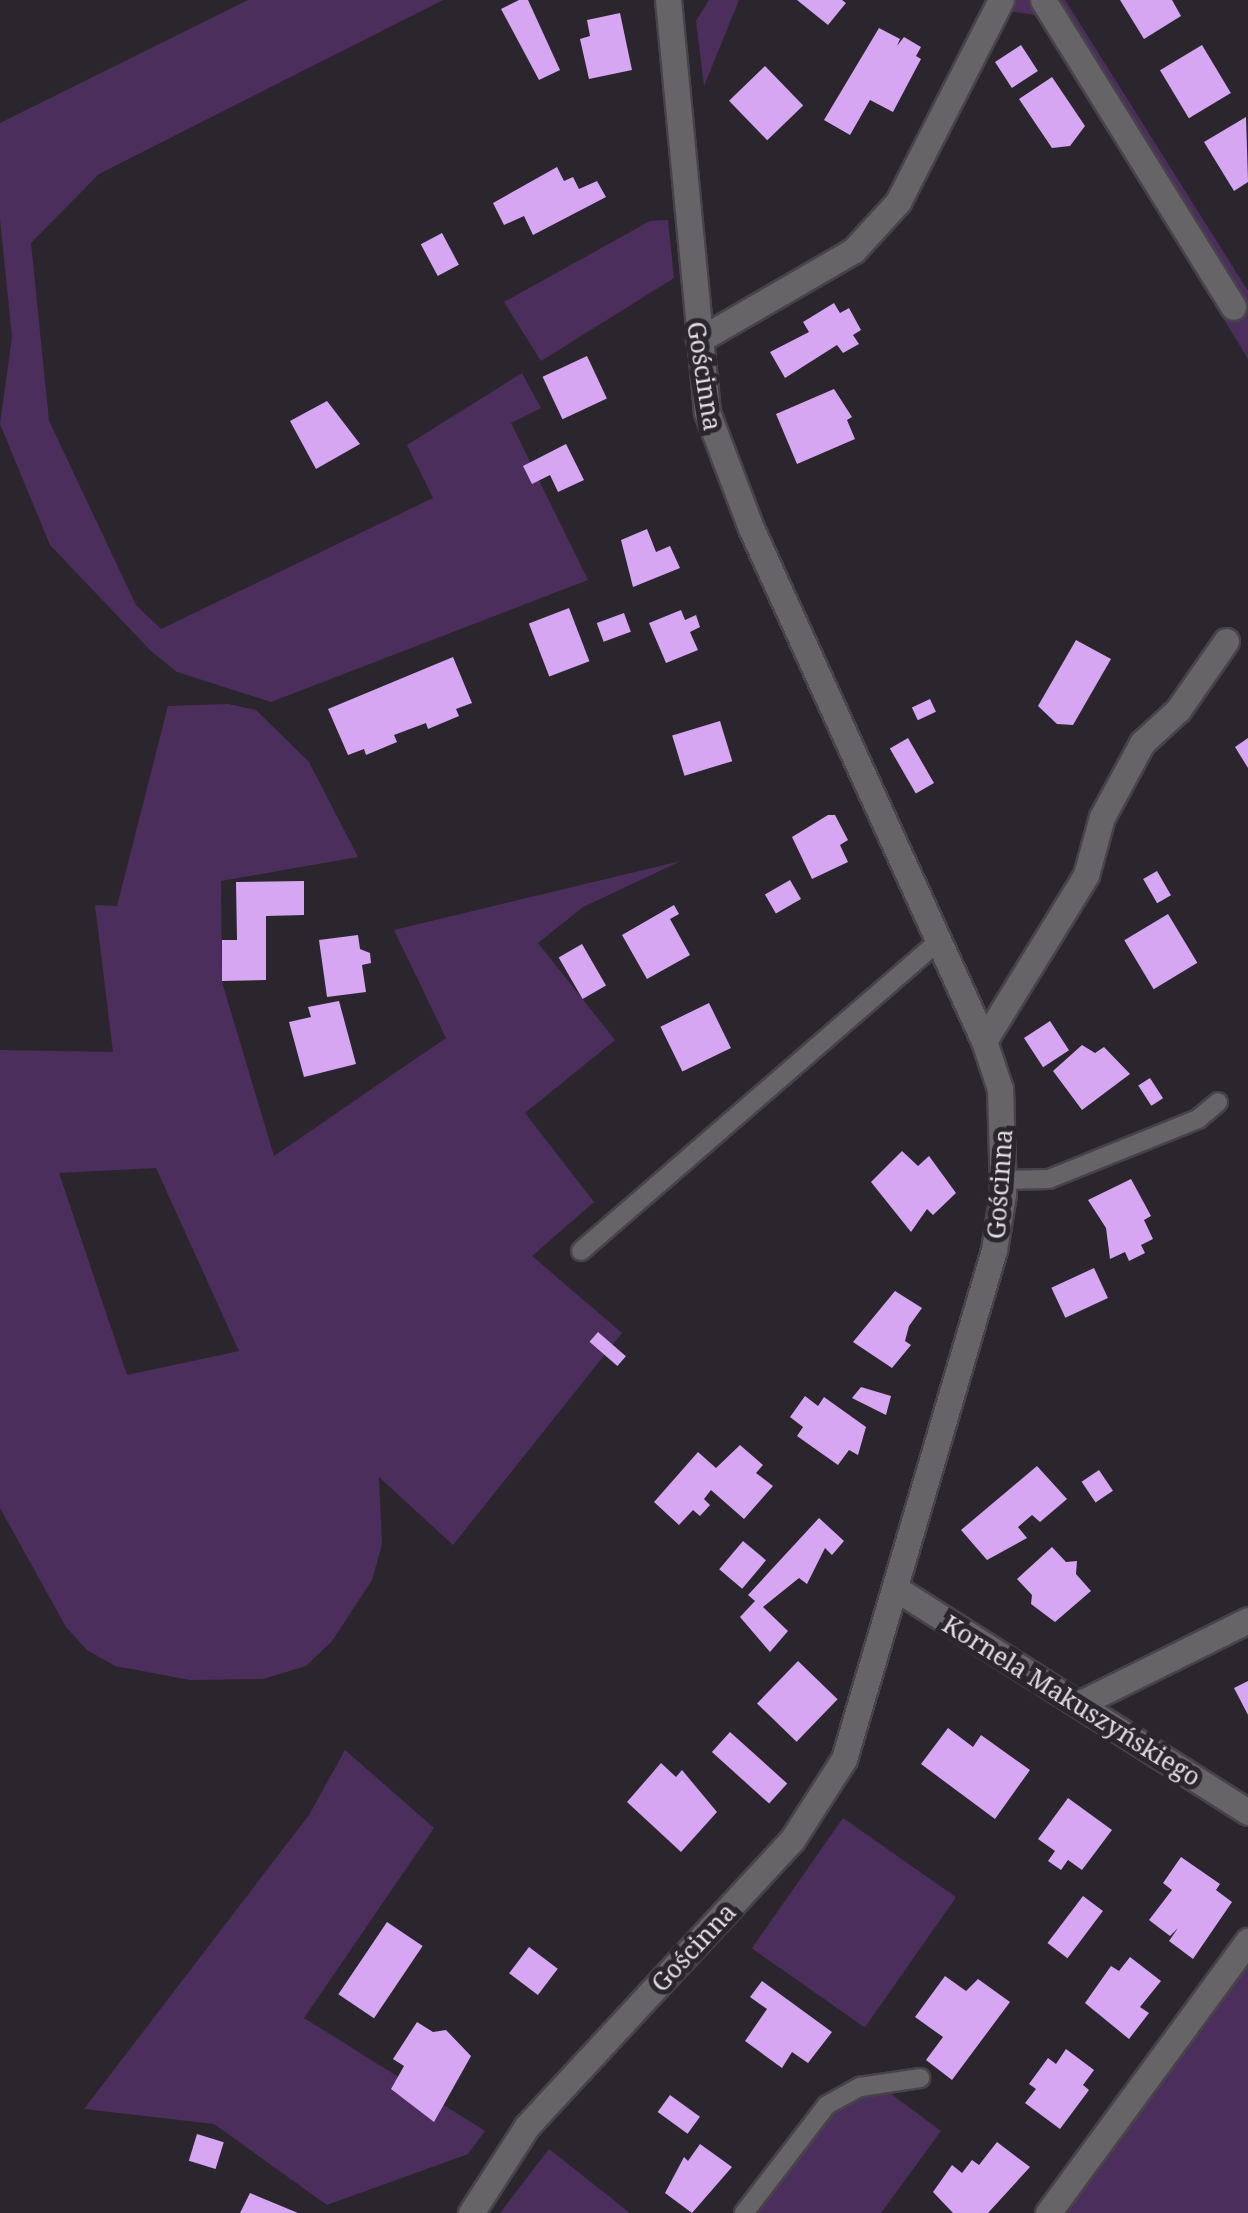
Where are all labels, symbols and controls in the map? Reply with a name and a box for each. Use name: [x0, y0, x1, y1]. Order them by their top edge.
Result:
street label: Gościnna: [682, 319, 728, 433]
street label: Gościnna: [980, 1128, 1018, 1240]
street label: Kornela Makuszyńskiego: [937, 1608, 1207, 1792]
street label: Gościnna: [644, 1896, 742, 1998]

